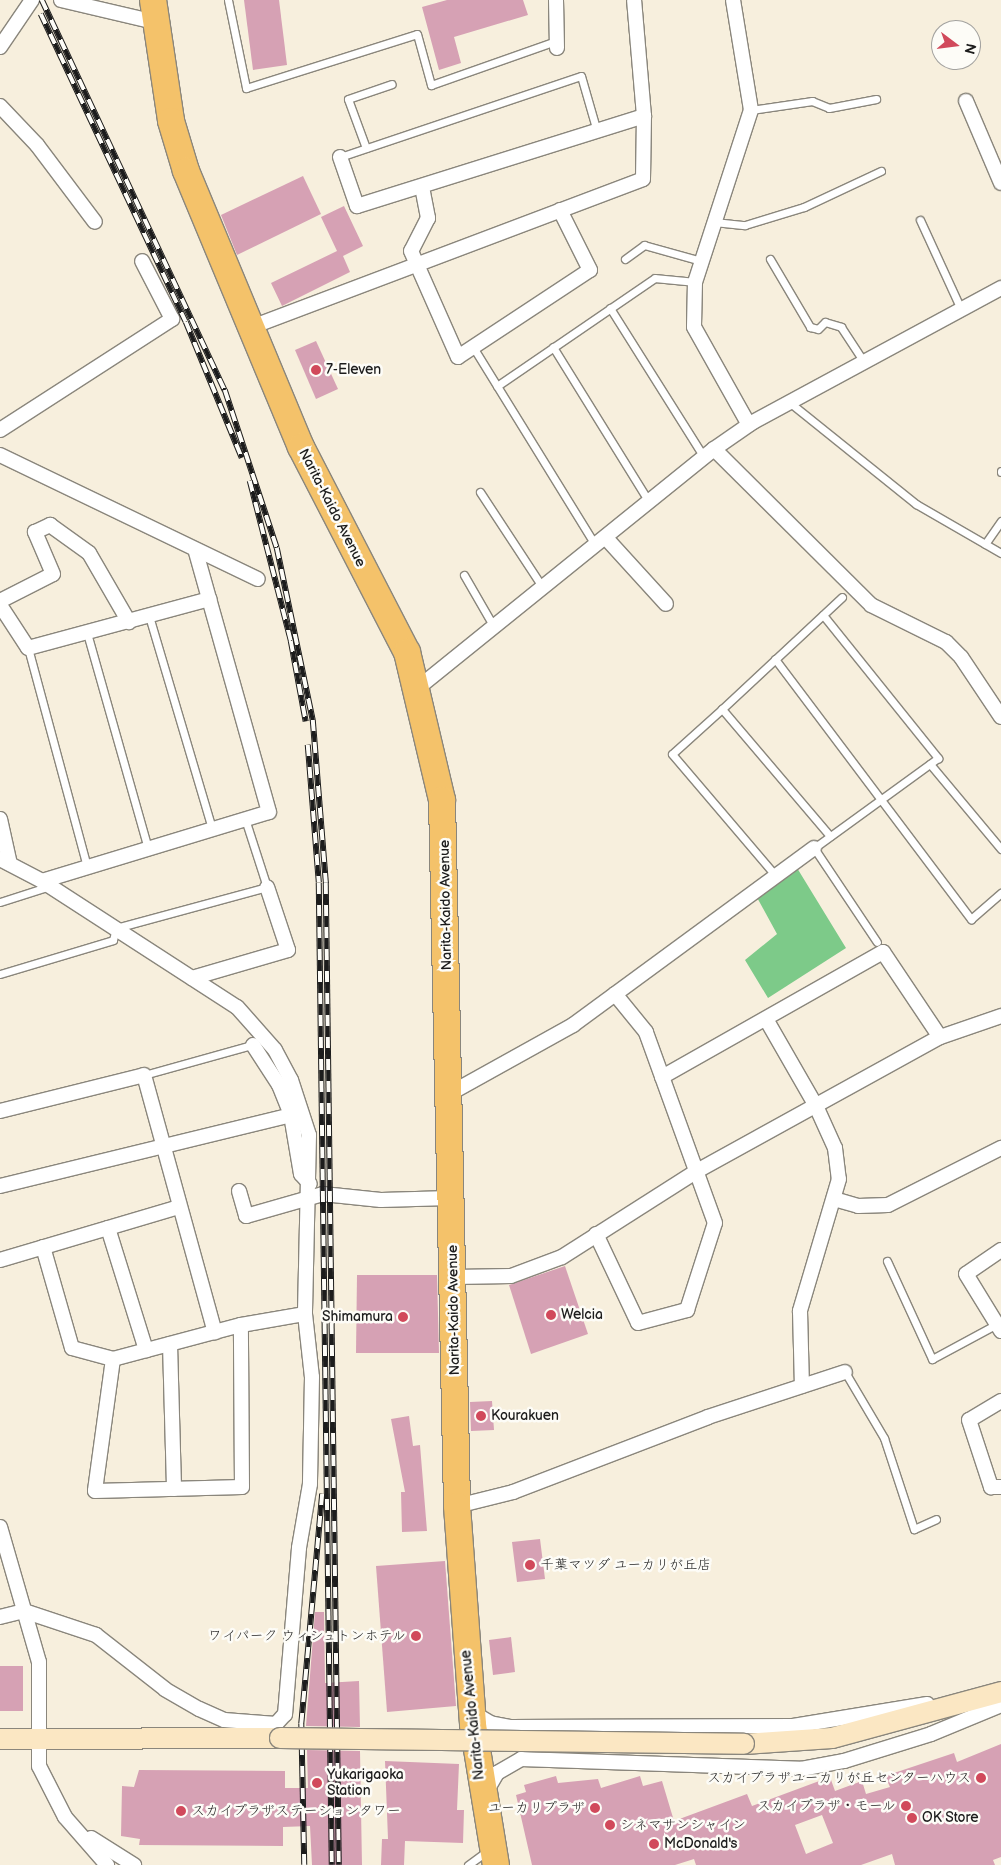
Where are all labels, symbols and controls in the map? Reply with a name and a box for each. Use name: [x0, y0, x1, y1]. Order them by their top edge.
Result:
north arrow: [931, 20, 981, 70]
text: N: [960, 41, 980, 56]
place label: 7-Eleven: [326, 362, 381, 378]
marker: 7-Eleven: [310, 364, 322, 376]
street label: Narita-Kaido Avenue: [295, 446, 369, 570]
street label: Narita-Kaido Avenue: [436, 840, 456, 970]
street label: Narita-Kaido Avenue: [444, 1245, 464, 1375]
place label: Welcia: [561, 1307, 603, 1323]
place label: Shimamura: [322, 1309, 393, 1325]
marker: Welcia: [545, 1309, 557, 1321]
marker: Shimamura: [397, 1311, 409, 1323]
place label: Kourakuen: [491, 1408, 559, 1424]
marker: Kourakuen: [475, 1410, 487, 1422]
place label: 千葉マツダ ユーカリが丘店: [540, 1557, 711, 1573]
marker: 千葉マツダ ユーカリが丘店: [524, 1559, 536, 1571]
place label: ワイパーク ウィシュトンホテル: [206, 1628, 406, 1644]
marker: ワイパーク ウィシュトンホテル: [410, 1630, 422, 1642]
street label: Narita-Kaido Avenue: [458, 1649, 488, 1781]
place label: Yukarigaoka Station: [327, 1767, 404, 1800]
place label: スカイプラザユーカリが丘センターハウス: [706, 1770, 971, 1786]
marker: スカイプラザユーカリが丘センターハウス: [975, 1772, 987, 1784]
marker: Yukarigaoka Station: [311, 1777, 323, 1789]
place label: スカイプラザ・モール: [756, 1798, 896, 1814]
place label: ユーカリプラザ: [488, 1800, 585, 1816]
marker: スカイプラザ・モール: [900, 1800, 912, 1812]
marker: ユーカリプラザ: [589, 1802, 601, 1814]
place label: スカイプラザステーションタワー: [191, 1803, 401, 1819]
marker: スカイプラザステーションタワー: [175, 1805, 187, 1817]
place label: OK Store: [922, 1810, 979, 1826]
marker: OK Store: [906, 1812, 918, 1824]
place label: シネマサンシャイン: [620, 1817, 746, 1833]
marker: シネマサンシャイン: [604, 1819, 616, 1831]
place label: McDonald's: [664, 1836, 737, 1852]
marker: McDonald's: [648, 1838, 660, 1850]

